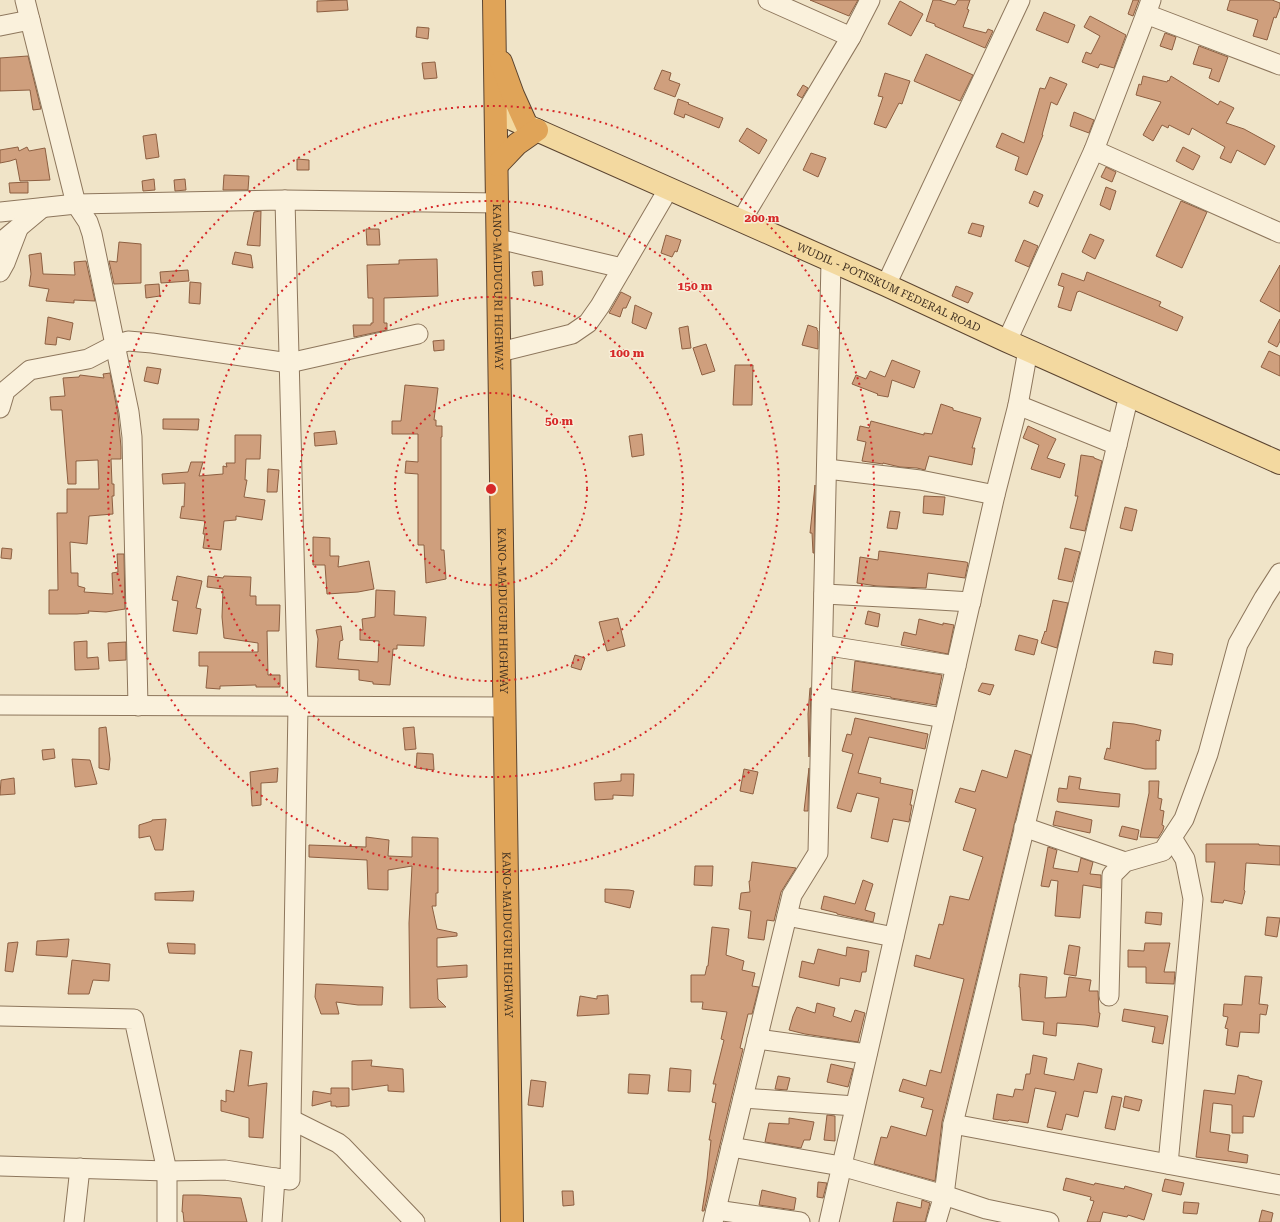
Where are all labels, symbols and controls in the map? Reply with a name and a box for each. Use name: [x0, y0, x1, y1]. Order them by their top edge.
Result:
street label: KANO-MAIDUGURI HIGHWAY: [491, 204, 506, 371]
text: 200 m: [745, 211, 780, 225]
street label: WUDIL - POTISKUM FEDERAL ROAD: [795, 240, 983, 334]
text: 150 m: [678, 279, 713, 293]
text: 100 m: [610, 346, 645, 360]
text: 50 m: [545, 414, 573, 428]
centre of rings: [484, 482, 498, 496]
street label: KANO-MAIDUGURI HIGHWAY: [495, 528, 511, 695]
street label: KANO-MAIDUGURI HIGHWAY: [500, 852, 516, 1019]

